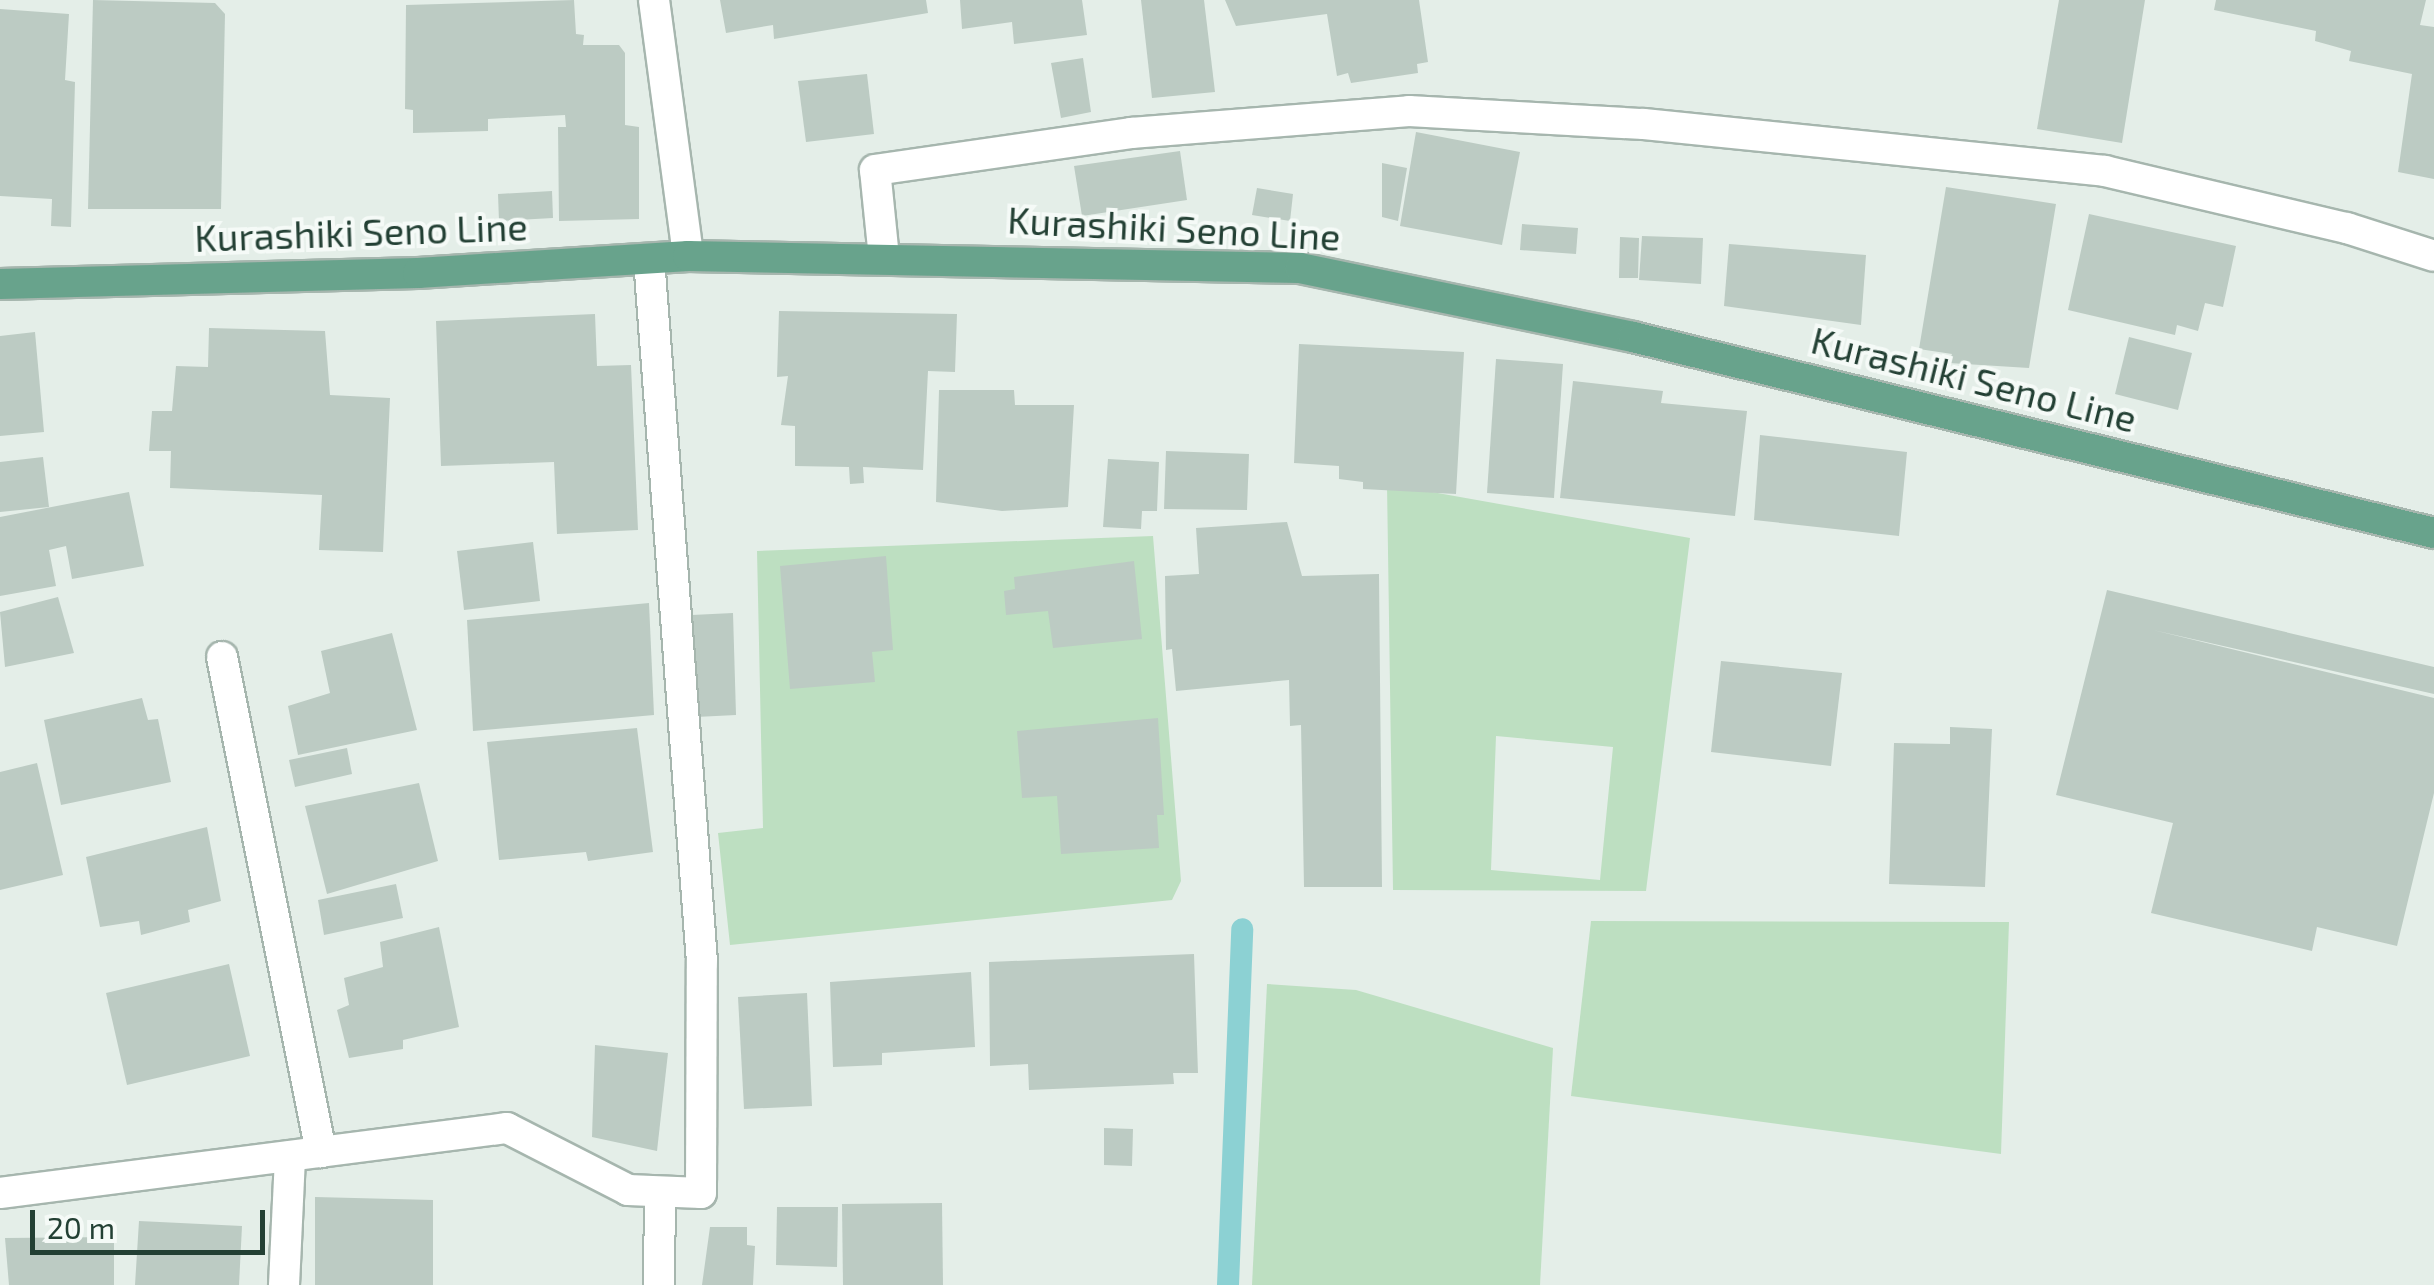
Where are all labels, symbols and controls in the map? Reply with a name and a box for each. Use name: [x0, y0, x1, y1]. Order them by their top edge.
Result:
street label: Kurashiki Seno Line: [1006, 197, 1342, 259]
street label: Kurashiki Seno Line: [194, 203, 528, 261]
street label: Kurashiki Seno Line: [1807, 317, 2141, 441]
scale bar: [35, 1190, 270, 1252]
text: 20 m: [47, 1209, 115, 1245]

